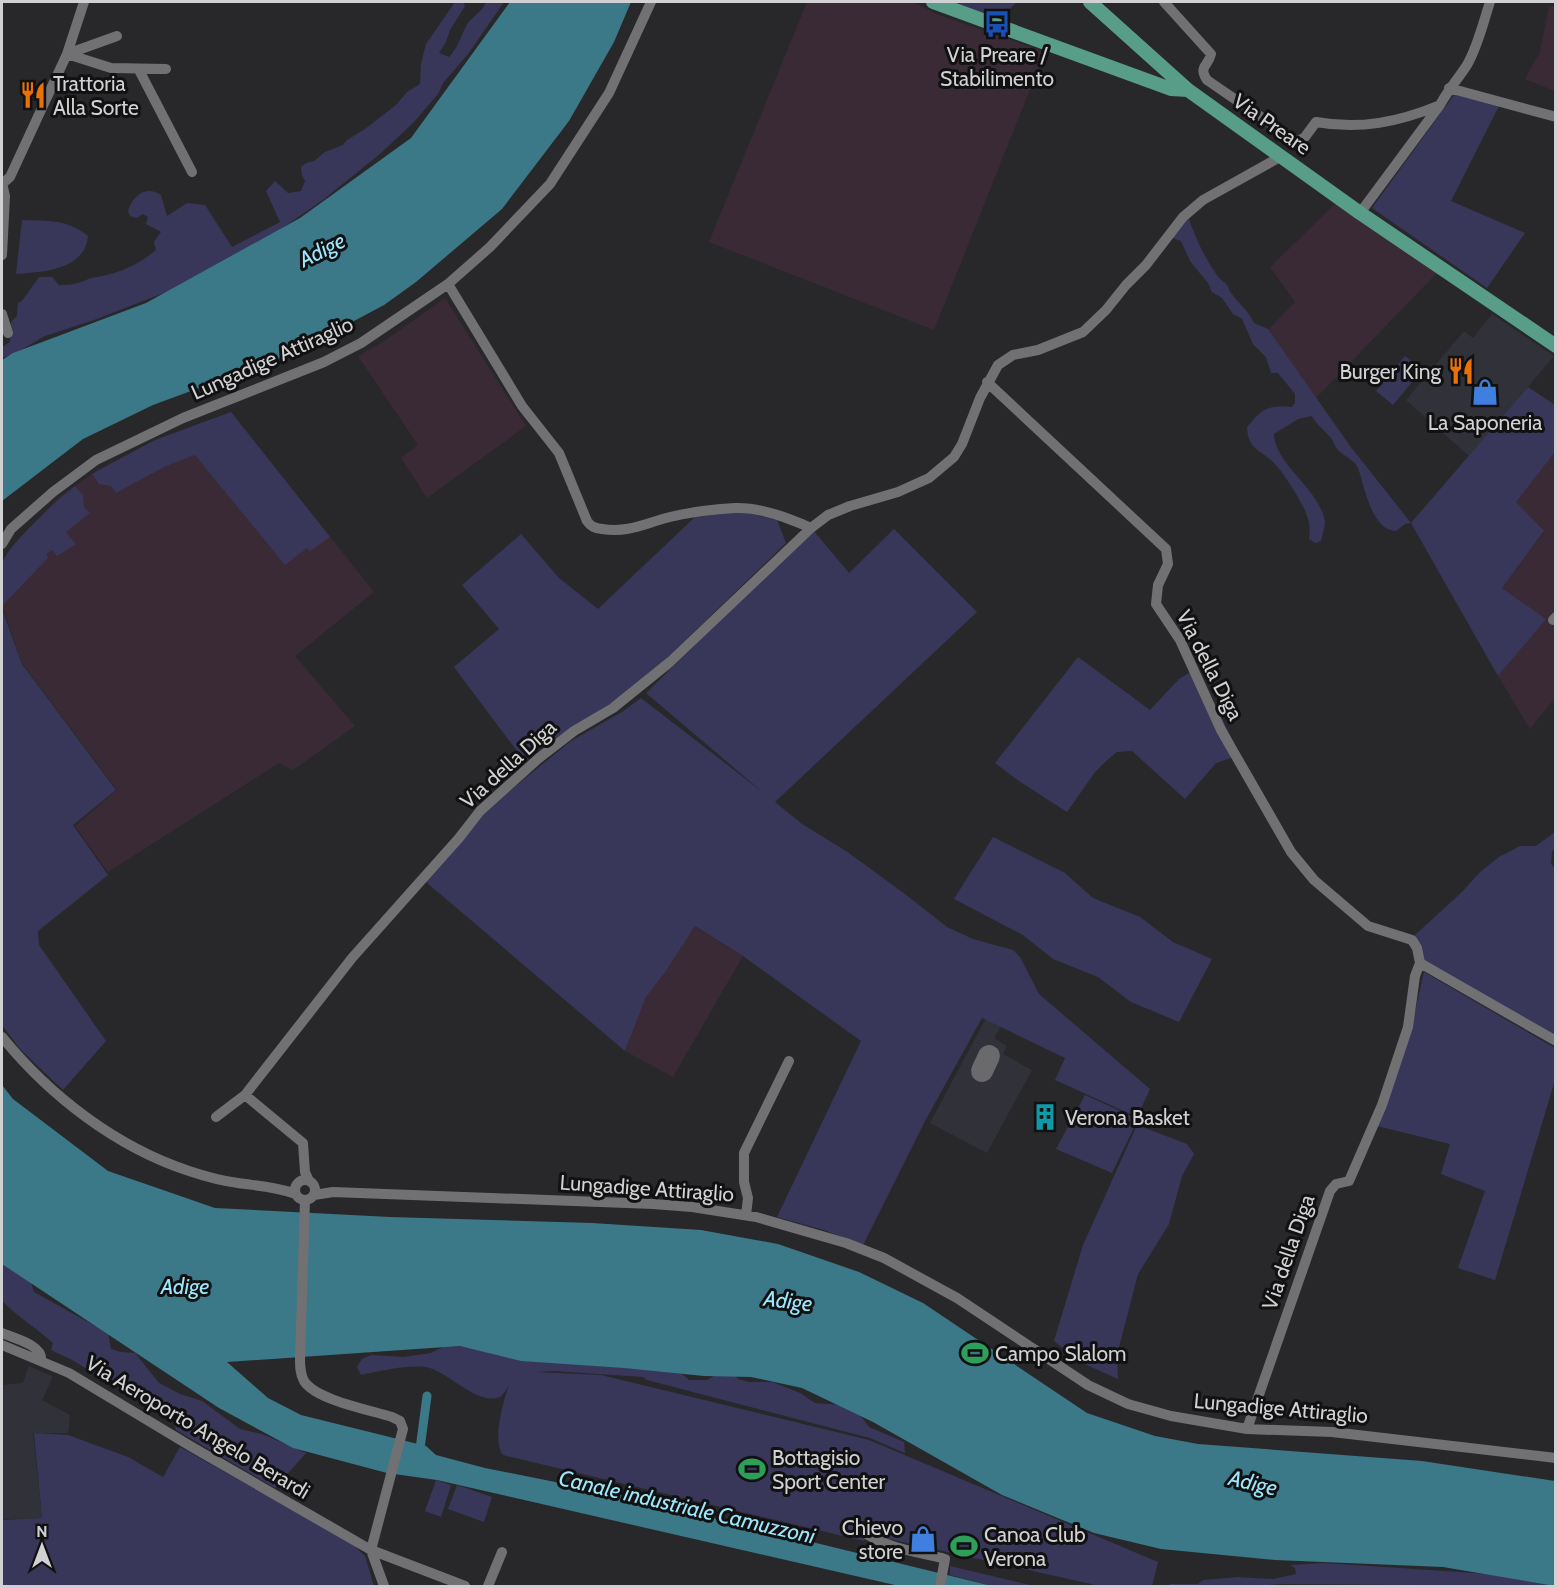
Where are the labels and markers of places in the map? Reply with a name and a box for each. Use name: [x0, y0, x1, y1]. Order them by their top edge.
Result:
bus stop icon: Via Preare / Stabilimento: [982, 9, 1012, 39]
place label: Via Preare / Stabilimento: [940, 42, 1054, 91]
place label: Trattoria Alla Sorte: [53, 71, 139, 120]
restaurant icon: Trattoria Alla Sorte: [18, 80, 48, 110]
restaurant icon: Burger King: [1446, 356, 1476, 386]
place label: Burger King: [1339, 359, 1442, 384]
shop icon: La Saponeria: [1470, 377, 1500, 407]
place label: La Saponeria: [1428, 410, 1542, 435]
building icon: Verona Basket: [1030, 1102, 1060, 1132]
place label: Verona Basket: [1065, 1105, 1190, 1130]
sports icon: Campo Slalom: [960, 1338, 990, 1368]
place label: Campo Slalom: [995, 1341, 1126, 1366]
place label: Bottagisio Sport Center: [772, 1445, 886, 1494]
sports icon: Bottagisio Sport Center: [737, 1454, 767, 1484]
place label: Chievo store: [842, 1515, 903, 1564]
place label: Canoa Club Verona: [984, 1522, 1086, 1571]
shop icon: Chievo store: [908, 1524, 938, 1554]
sports icon: Canoa Club Verona: [949, 1531, 979, 1561]

